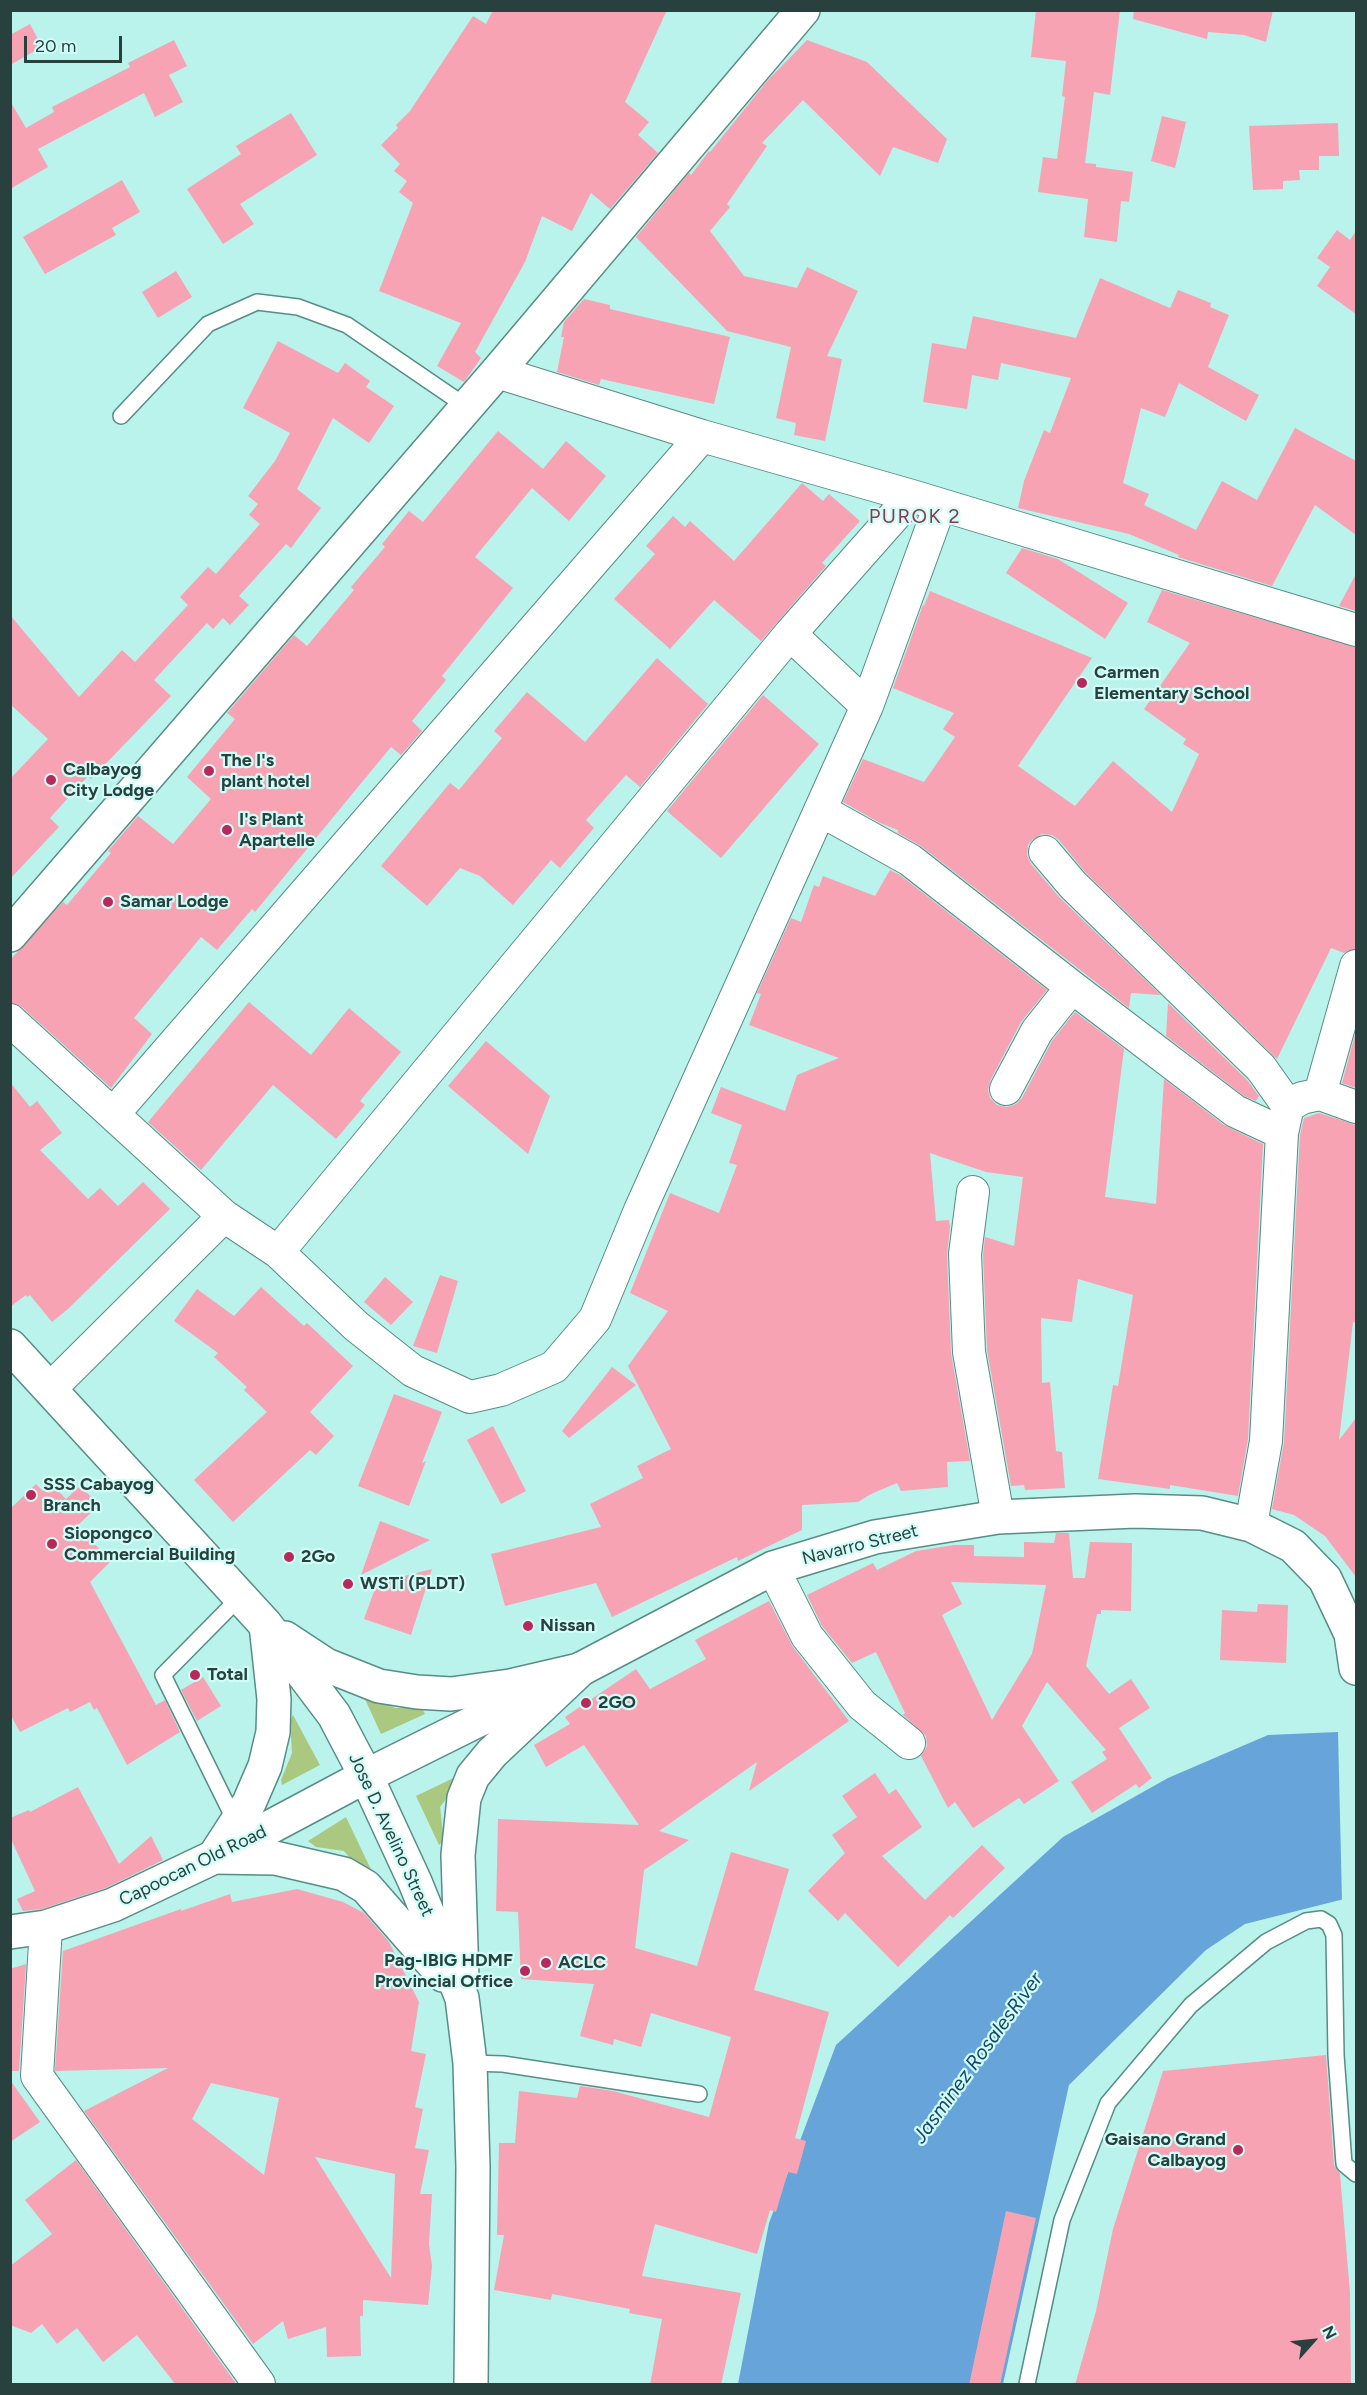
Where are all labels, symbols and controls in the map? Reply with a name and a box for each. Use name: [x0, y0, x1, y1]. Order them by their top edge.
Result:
scale bar: [27, 24, 124, 62]
text: 20 m: [35, 35, 76, 57]
district label: PUROK 2: [869, 505, 961, 529]
place label: Carmen Elementary School: [1094, 662, 1249, 704]
marker: Carmen Elementary School: [1075, 676, 1089, 690]
place label: The I's plant hotel: [221, 750, 310, 792]
place label: Calbayog City Lodge: [63, 759, 154, 802]
marker: The I's plant hotel: [202, 764, 216, 778]
marker: Calbayog City Lodge: [44, 773, 58, 787]
place label: I's Plant Apartelle: [239, 809, 315, 852]
marker: I's Plant Apartelle: [220, 823, 234, 837]
place label: Samar Lodge: [120, 891, 229, 913]
marker: Samar Lodge: [101, 895, 115, 909]
place label: SSS Cabayog Branch: [43, 1474, 154, 1516]
marker: SSS Cabayog Branch: [24, 1488, 38, 1502]
street label: Navarro Street: [800, 1520, 920, 1570]
place label: Siopongco Commercial Building: [64, 1523, 235, 1565]
marker: Siopongco Commercial Building: [45, 1537, 59, 1551]
place label: 2Go: [301, 1546, 335, 1568]
marker: 2Go: [282, 1550, 296, 1564]
place label: WSTi (PLDT): [360, 1573, 465, 1595]
marker: WSTi (PLDT): [341, 1577, 355, 1591]
place label: Nissan: [540, 1615, 595, 1637]
marker: Nissan: [521, 1619, 535, 1633]
place label: Total: [207, 1664, 248, 1686]
marker: Total: [188, 1668, 202, 1682]
place label: 2GO: [598, 1692, 636, 1714]
marker: 2GO: [579, 1696, 593, 1710]
street label: Jose D. Avelino Street: [344, 1750, 438, 1920]
street label: Capoocan Old Road: [116, 1821, 270, 1911]
place label: Pag-IBIG HDMF Provincial Office: [375, 1950, 513, 1992]
place label: ACLC: [558, 1952, 606, 1974]
marker: ACLC: [539, 1956, 553, 1970]
marker: Pag-IBIG HDMF Provincial Office: [518, 1964, 532, 1978]
water label: Jasminez RosalesRiver: [908, 1968, 1048, 2148]
place label: Gaisano Grand Calbayog: [1105, 2129, 1226, 2172]
marker: Gaisano Grand Calbayog: [1231, 2143, 1245, 2157]
north arrow: [1283, 2311, 1343, 2371]
text: N: [1318, 2323, 1341, 2342]

